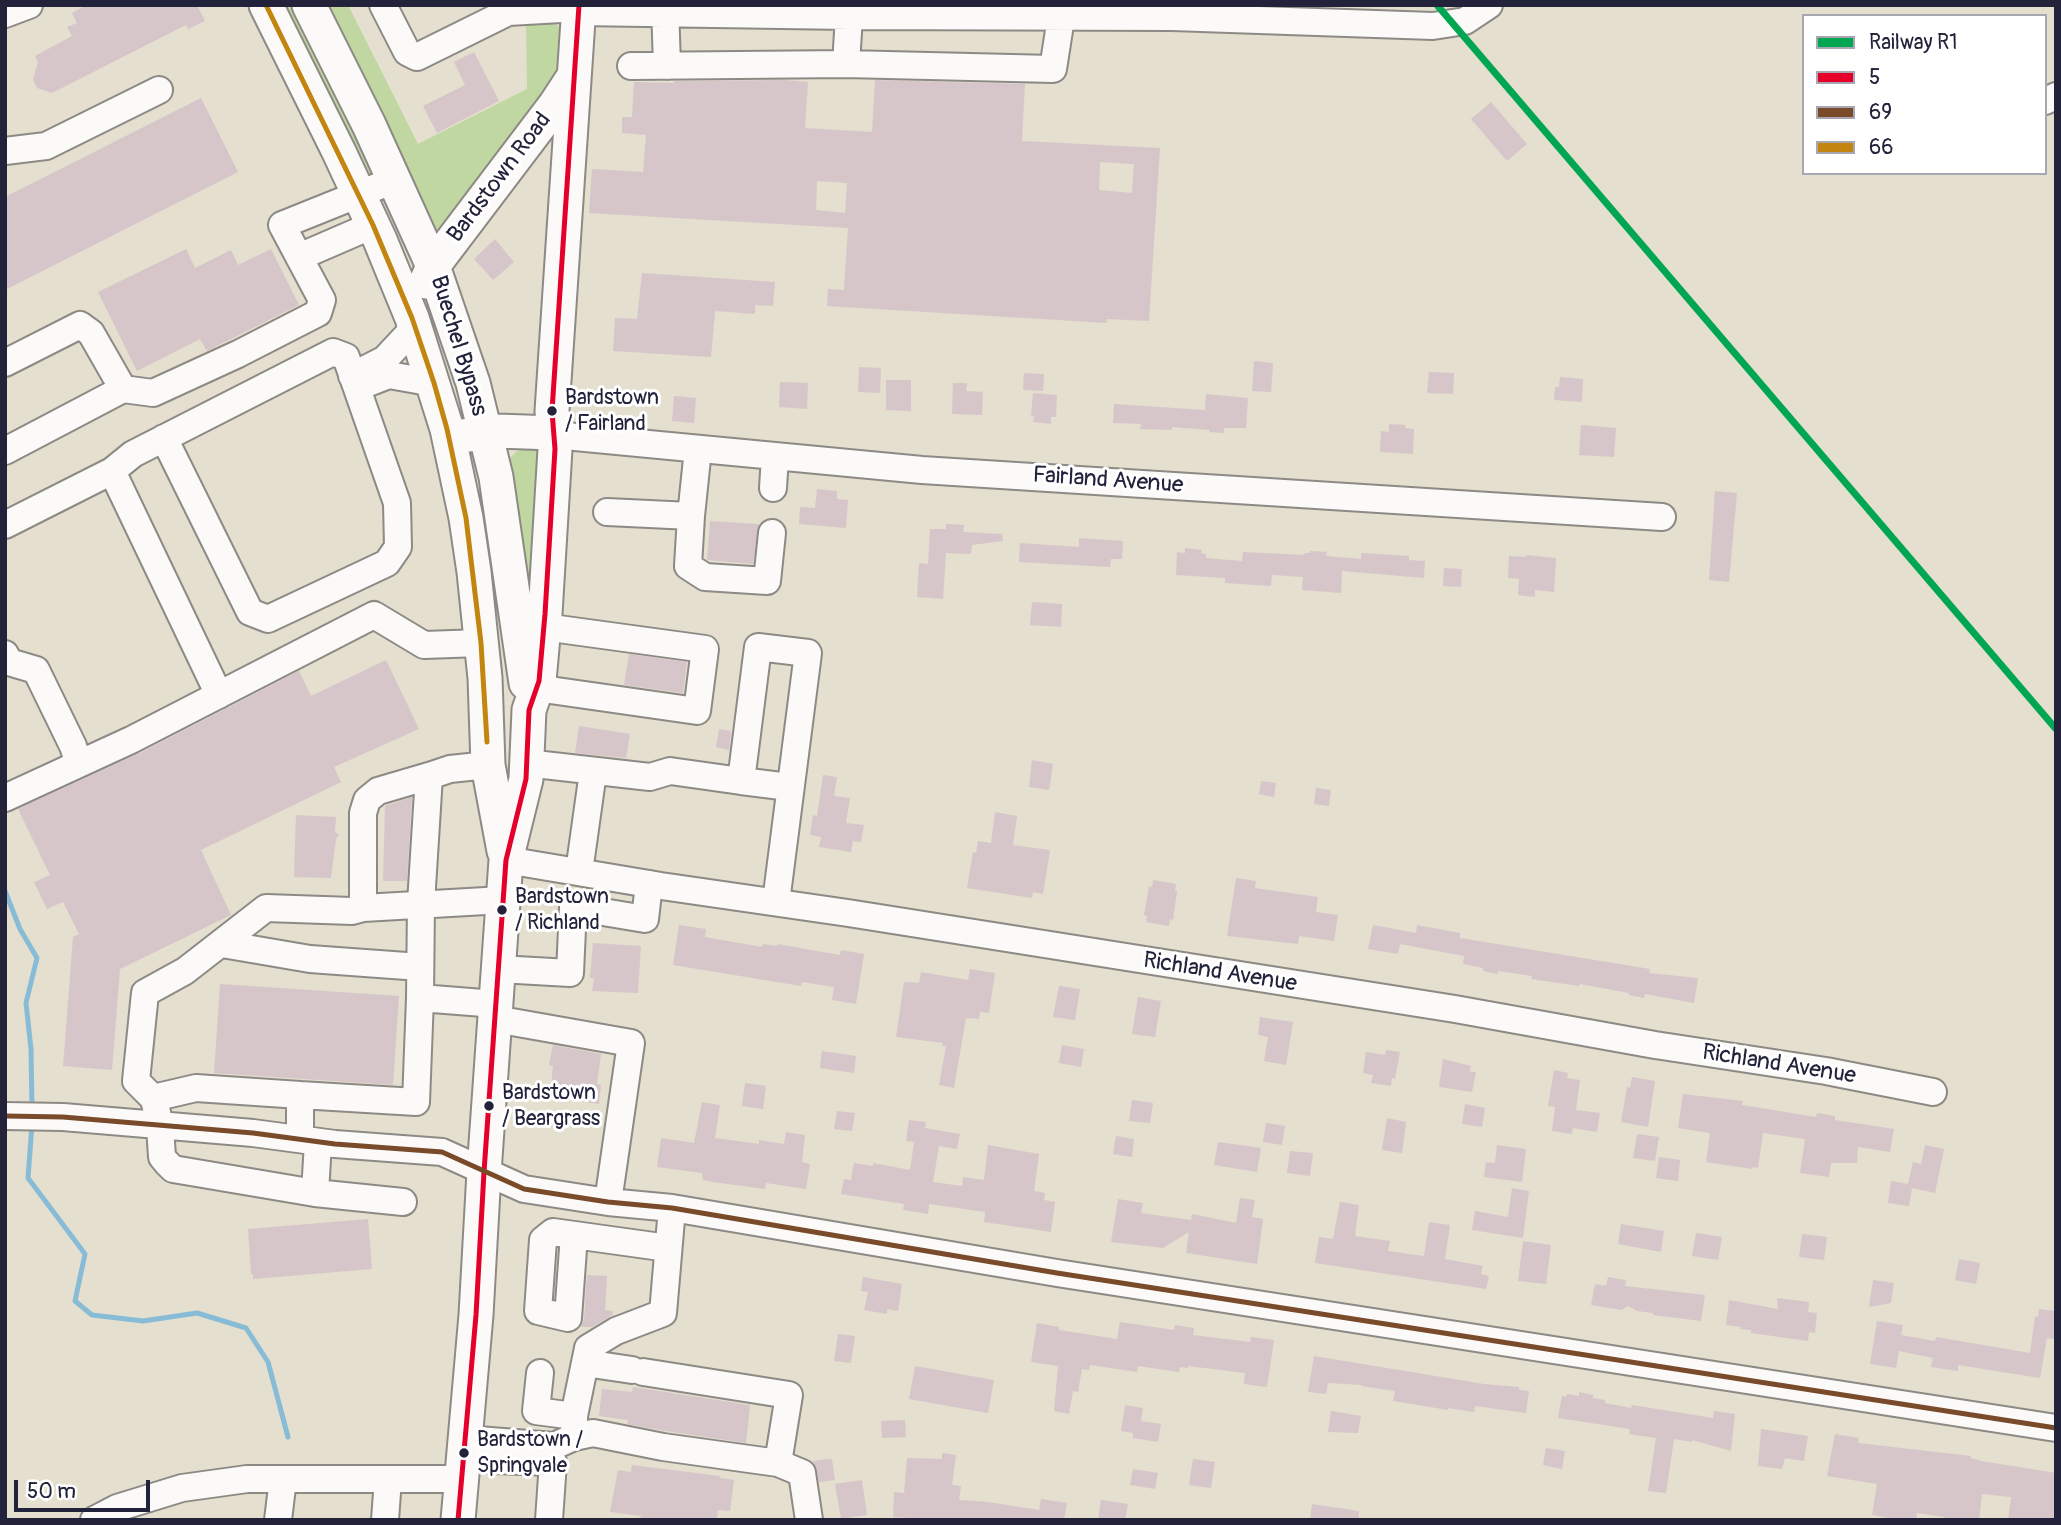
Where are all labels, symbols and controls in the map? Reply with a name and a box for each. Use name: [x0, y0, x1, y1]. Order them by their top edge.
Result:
legend: [1802, 14, 2047, 175]
text: Railway R1: [1869, 29, 1958, 56]
text: 5: [1869, 64, 1880, 91]
text: 69: [1869, 99, 1892, 126]
street label: Bardstown Road: [442, 108, 558, 248]
text: 66: [1869, 134, 1893, 161]
street label: Buechel Bypass: [424, 273, 492, 419]
place label: Bardstown / Fairland: [565, 386, 659, 436]
marker: Bardstown / Fairland: [545, 404, 559, 418]
street label: Fairland Avenue: [1032, 462, 1184, 500]
place label: Bardstown / Richland: [515, 885, 609, 935]
marker: Bardstown / Richland: [495, 903, 509, 917]
street label: Richland Avenue: [1141, 947, 1299, 999]
street label: Richland Avenue: [1700, 1039, 1858, 1091]
place label: Bardstown / Beargrass: [502, 1081, 600, 1131]
marker: Bardstown / Beargrass: [482, 1099, 496, 1113]
place label: Bardstown / Springvale: [477, 1428, 583, 1478]
marker: Bardstown / Springvale: [457, 1446, 471, 1460]
scale bar: [18, 1466, 154, 1510]
text: 50 m: [27, 1478, 76, 1505]

